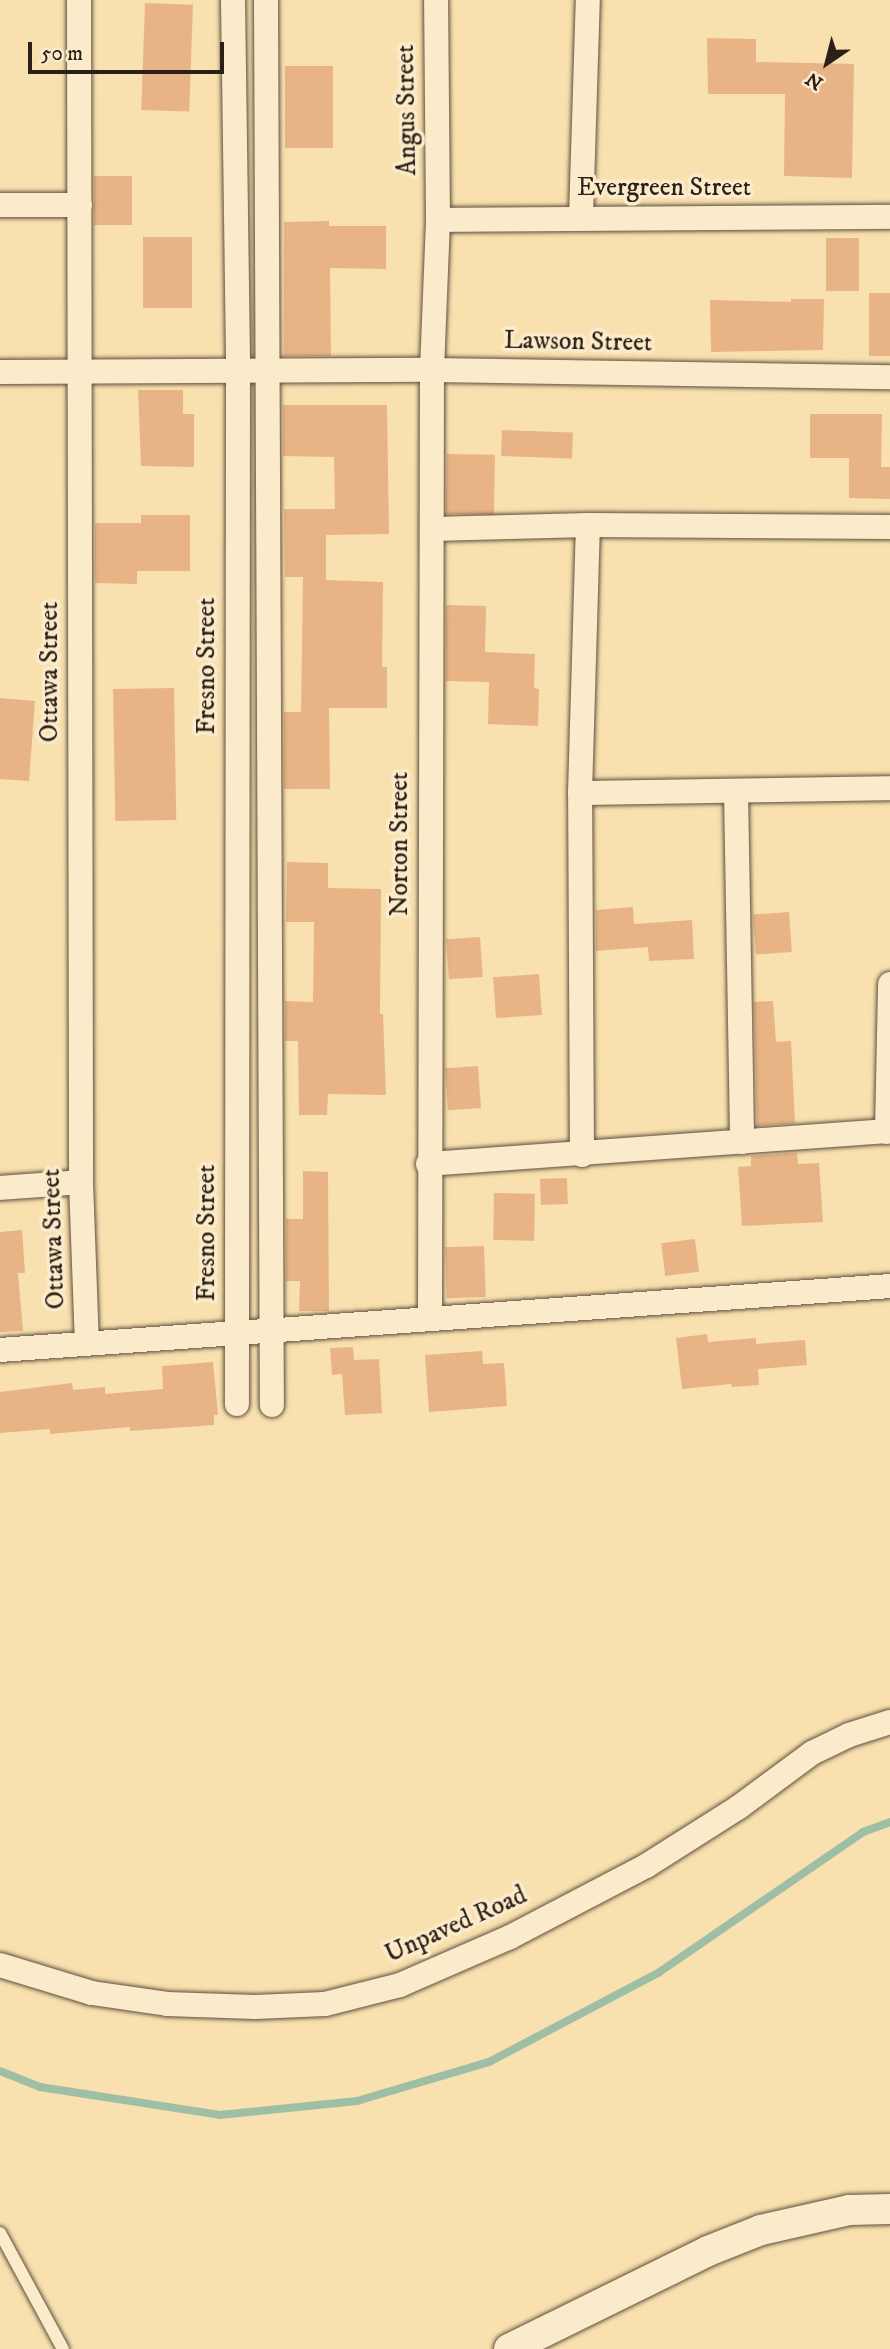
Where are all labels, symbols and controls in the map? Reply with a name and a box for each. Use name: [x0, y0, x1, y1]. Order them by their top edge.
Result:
scale bar: [32, 28, 228, 72]
north arrow: [792, 28, 862, 98]
text: 50 m: [41, 41, 83, 67]
street label: Angus Street: [390, 44, 424, 176]
text: N: [802, 67, 828, 95]
street label: Evergreen Street: [577, 172, 751, 204]
street label: Lawson Street: [504, 325, 652, 359]
street label: Fresno Street: [191, 598, 223, 734]
street label: Ottawa Street: [34, 602, 66, 742]
street label: Norton Street: [384, 772, 416, 916]
street label: Fresno Street: [191, 1165, 223, 1301]
street label: Ottawa Street: [36, 1168, 72, 1310]
street label: Unpaved Road: [380, 1880, 532, 1970]

